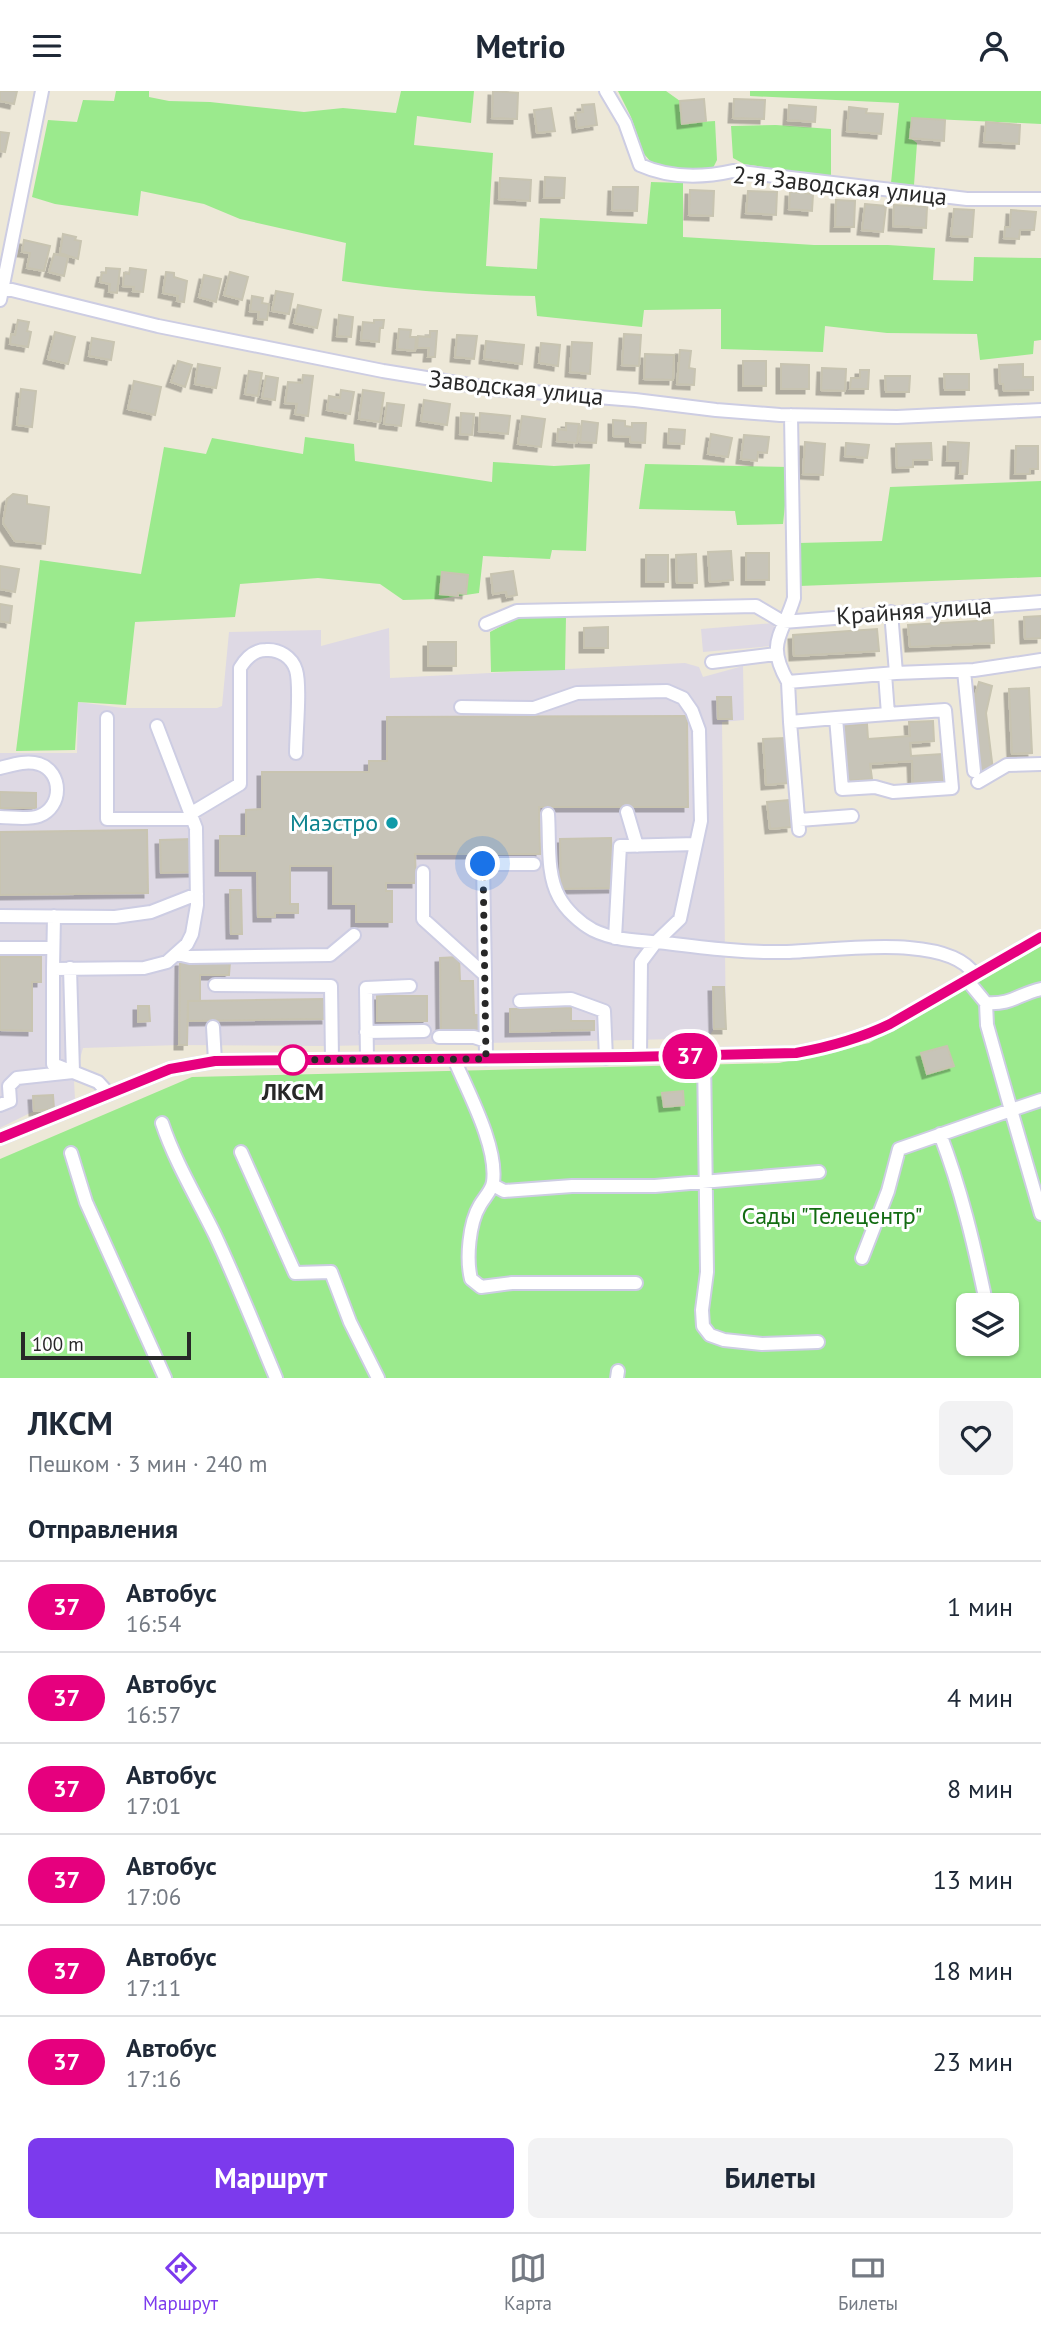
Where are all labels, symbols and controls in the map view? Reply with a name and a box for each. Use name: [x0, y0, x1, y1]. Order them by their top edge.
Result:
text: Metrio: [475, 25, 566, 67]
icon: menu: [28, 27, 66, 65]
icon: person: [975, 27, 1013, 65]
street label: 2-я Заводская улица: [731, 159, 949, 212]
street label: Заводская улица: [427, 363, 605, 412]
street label: Крайняя улица: [835, 590, 993, 631]
place label: Маэстро: [290, 807, 378, 838]
marker: Маэстро: [384, 815, 400, 831]
your location: [465, 846, 500, 881]
line badge: 37: [658, 1033, 722, 1079]
text: 37: [676, 1040, 704, 1071]
marker: ЛКСМ: [278, 1045, 308, 1075]
place label: ЛКСМ: [261, 1076, 324, 1107]
park label: Сады "Телецентр": [741, 1200, 923, 1231]
map controls: [956, 1293, 1019, 1356]
button: layers: [956, 1293, 1019, 1356]
scale bar: [21, 1329, 191, 1361]
text: 100 m: [32, 1332, 84, 1356]
text: ЛКСМ: [28, 1401, 113, 1444]
button: heart: [939, 1401, 1013, 1475]
text: Пешком · 3 мин · 240 m: [28, 1449, 267, 1478]
text: Отправления: [28, 1512, 178, 1545]
text: Автобус: [126, 1576, 217, 1609]
text: 1 мин: [947, 1590, 1013, 1623]
text: 37: [53, 1591, 80, 1622]
text: 16:54: [126, 1609, 181, 1638]
text: Автобус: [126, 1667, 217, 1700]
text: 4 мин: [947, 1681, 1013, 1714]
text: 37: [53, 1682, 80, 1713]
text: 16:57: [126, 1700, 181, 1729]
text: Автобус: [126, 1758, 217, 1791]
text: 8 мин: [947, 1772, 1013, 1805]
text: 37: [53, 1773, 80, 1804]
text: 17:01: [126, 1791, 181, 1820]
text: Автобус: [126, 1849, 217, 1882]
text: 13 мин: [933, 1863, 1013, 1896]
text: 37: [53, 1864, 80, 1895]
text: 17:06: [126, 1882, 181, 1911]
text: Автобус: [126, 1940, 217, 1973]
text: 18 мин: [933, 1954, 1013, 1987]
text: 37: [53, 1955, 80, 1986]
text: 17:11: [126, 1973, 181, 2002]
text: Автобус: [126, 2031, 217, 2064]
text: 23 мин: [933, 2045, 1013, 2078]
text: 37: [53, 2046, 80, 2077]
text: 17:16: [126, 2064, 181, 2093]
button: Маршрут: [28, 2138, 514, 2218]
button: Билеты: [528, 2138, 1013, 2218]
tab: Маршрут: [143, 2249, 218, 2315]
tab: Карта: [504, 2249, 552, 2315]
tab: Билеты: [838, 2249, 898, 2315]

